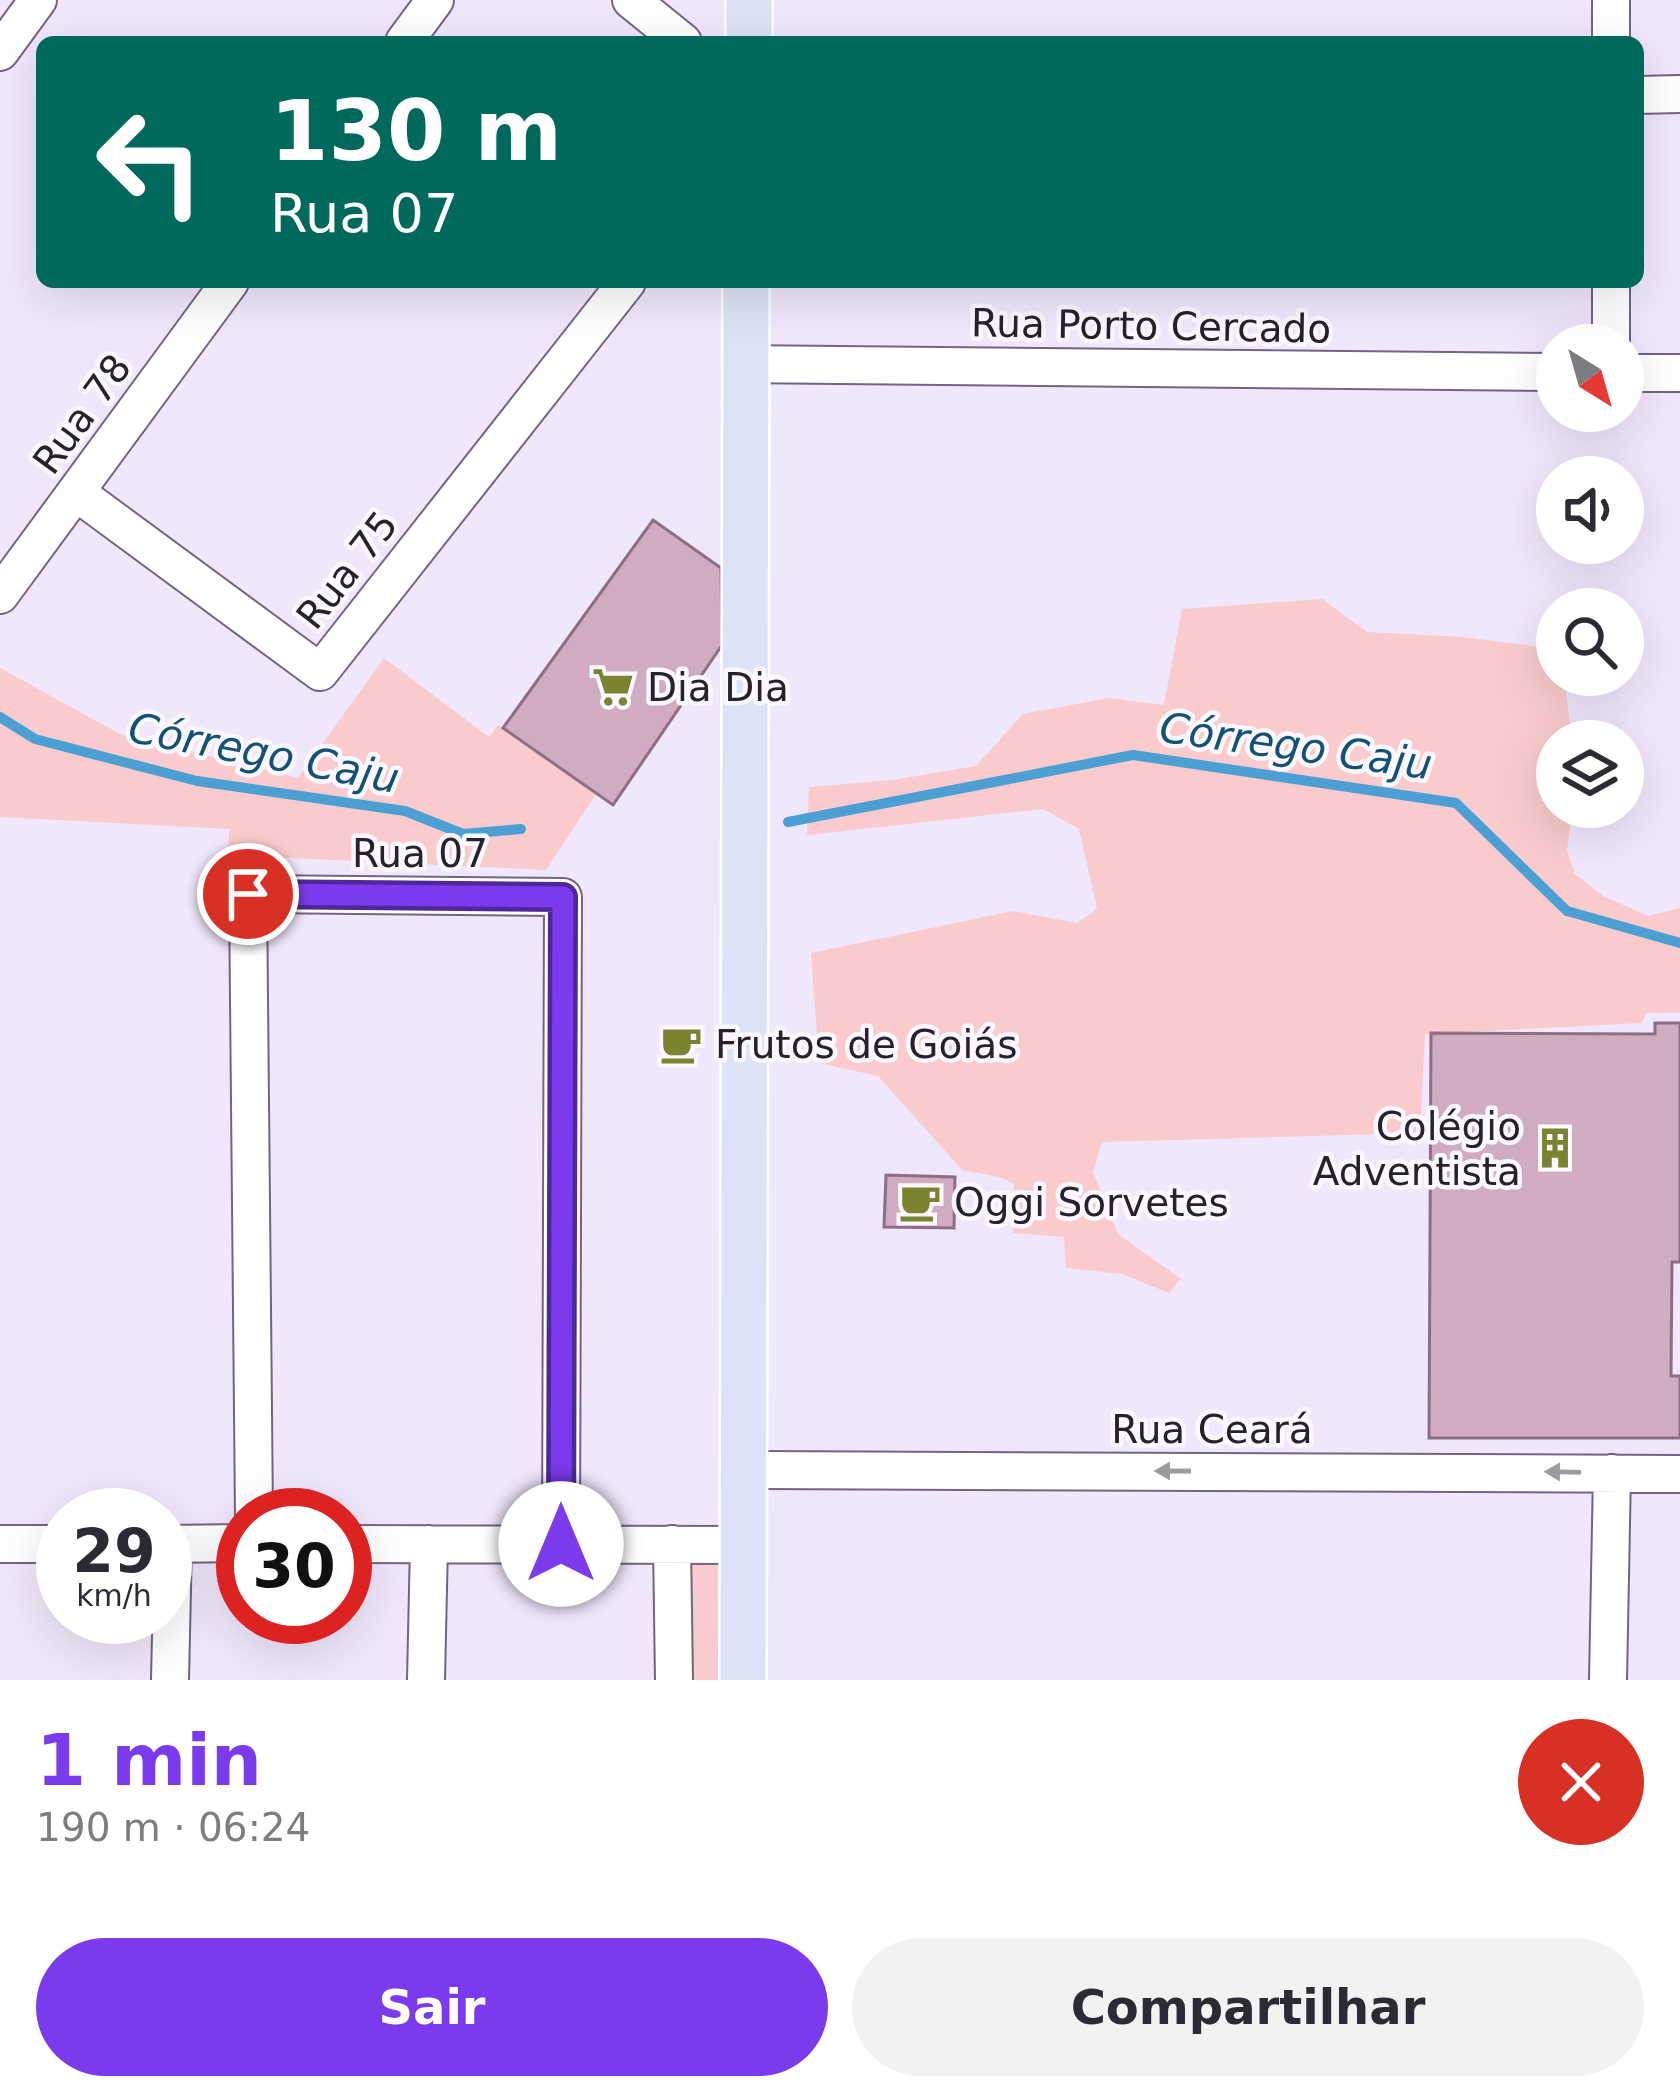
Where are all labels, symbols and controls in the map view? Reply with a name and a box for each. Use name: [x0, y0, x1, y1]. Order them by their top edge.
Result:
text: 130 m: [270, 82, 562, 180]
icon: left: [72, 84, 228, 240]
text: Rua 07: [270, 182, 458, 245]
street label: Rua Porto Cercado: [970, 300, 1332, 352]
north arrow: [1536, 324, 1644, 432]
map controls: [1536, 324, 1644, 828]
street label: Rua 78: [24, 346, 140, 482]
button: sound: [1536, 456, 1644, 564]
street label: Rua 75: [287, 503, 407, 637]
button: search: [1536, 588, 1644, 696]
supermarket icon: Dia Dia: [590, 664, 636, 710]
place label: Dia Dia: [647, 665, 789, 710]
water label: Córrego Caju: [125, 703, 403, 803]
water label: Córrego Caju: [1157, 703, 1435, 789]
button: layers: [1536, 720, 1644, 828]
street label: Rua 07: [352, 831, 488, 876]
pin: [197, 843, 299, 945]
icon: arrive: [215, 861, 281, 927]
cafe icon: Frutos de Goiás: [658, 1021, 704, 1067]
place label: Frutos de Goiás: [715, 1022, 1018, 1067]
place label: Colégio Adventista: [1313, 1104, 1521, 1194]
building icon: Colégio Adventista: [1532, 1125, 1578, 1171]
cafe icon: Oggi Sorvetes: [897, 1179, 943, 1225]
place label: Oggi Sorvetes: [954, 1180, 1229, 1225]
street label: Rua Ceará: [1111, 1407, 1313, 1452]
one-way arrow: [1153, 1461, 1191, 1481]
one-way arrow: [1543, 1462, 1581, 1482]
position arrow: [498, 1481, 624, 1607]
speed limit sign: 30: [216, 1488, 372, 1644]
text: 29: [72, 1516, 156, 1586]
text: km/h: [76, 1578, 152, 1613]
text: 1 min: [36, 1718, 262, 1802]
button: close: [1518, 1719, 1644, 1845]
text: 190 m · 06:24: [36, 1805, 310, 1850]
button: Sair: [36, 1938, 828, 2076]
button: Compartilhar: [852, 1938, 1644, 2076]

